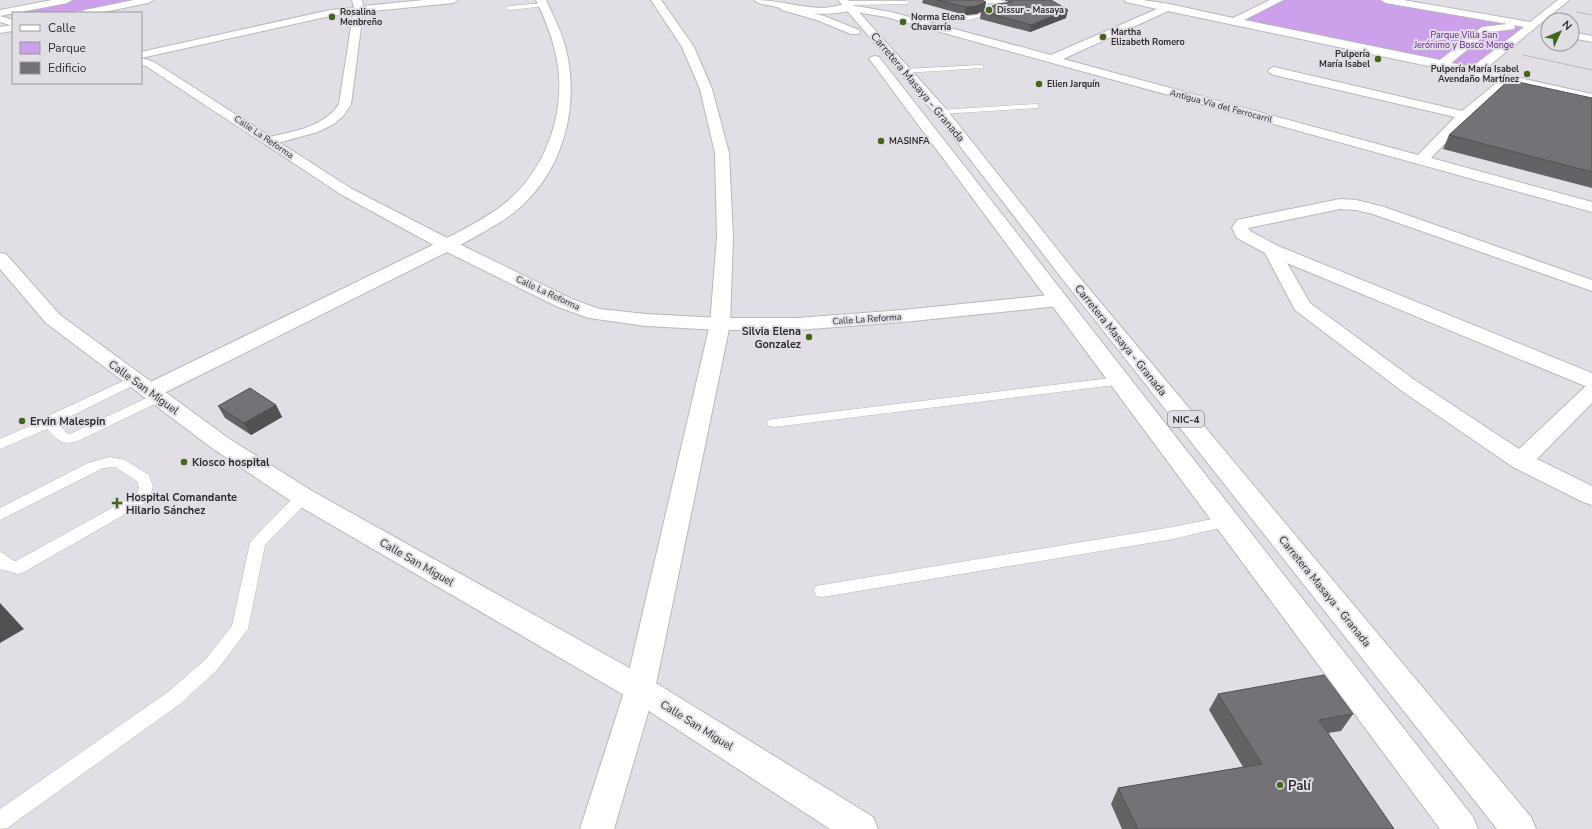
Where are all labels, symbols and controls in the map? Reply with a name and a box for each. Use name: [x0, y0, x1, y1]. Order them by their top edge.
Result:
place label: Dissur - Masaya: [997, 4, 1064, 16]
marker: Dissur - Masaya: [984, 5, 994, 15]
place label: Rosalina Menbreño: [340, 6, 382, 28]
place label: Norma Elena Chavarría: [911, 11, 965, 33]
legend: [12, 12, 142, 84]
marker: Rosalina Menbreño: [327, 12, 337, 22]
north arrow: [1540, 12, 1580, 52]
marker: Norma Elena Chavarría: [898, 17, 908, 27]
text: N: [1559, 17, 1575, 34]
text: Calle: [48, 20, 76, 36]
place label: Martha Elizabeth Romero: [1111, 26, 1185, 48]
street label: Carretera Masaya - Granada: [867, 29, 968, 145]
park label: Parque Villa San Jerónimo y Bosco Monge: [1413, 29, 1514, 51]
marker: Martha Elizabeth Romero: [1098, 32, 1108, 42]
text: Parque: [48, 40, 86, 56]
place label: Pulpería María Isabel: [1319, 48, 1370, 70]
marker: Pulpería María Isabel: [1373, 54, 1383, 64]
text: Edificio: [48, 60, 87, 76]
place label: Pulpería María Isabel Avendaño Martínez: [1431, 63, 1520, 85]
marker: Pulpería María Isabel Avendaño Martínez: [1522, 69, 1532, 79]
place label: Elien Jarquín: [1047, 78, 1100, 90]
marker: Elien Jarquín: [1034, 79, 1044, 89]
street label: Antigua Vía del Ferrocarril: [1168, 87, 1274, 126]
street label: Calle La Reforma: [232, 113, 296, 161]
place label: MASINFA: [889, 135, 930, 147]
marker: MASINFA: [876, 136, 886, 146]
street label: Calle La Reforma: [514, 273, 582, 313]
street label: Carretera Masaya - Granada: [1071, 282, 1170, 399]
street label: Calle La Reforma: [832, 311, 902, 327]
place label: Silvia Elena Gonzalez: [742, 324, 801, 352]
marker: Silvia Elena Gonzalez: [804, 332, 814, 342]
street label: Calle San Miguel: [106, 357, 183, 418]
road number: NIC-4: [1168, 411, 1204, 427]
place label: Ervin Malespin: [30, 414, 105, 429]
marker: Ervin Malespin: [17, 416, 27, 426]
place label: Kiosco hospital: [192, 455, 270, 470]
marker: Kiosco hospital: [179, 457, 189, 467]
place label: Hospital Comandante Hilario Sánchez: [126, 490, 237, 518]
marker: Hospital Comandante Hilario Sánchez: [111, 497, 123, 509]
street label: Carretera Masaya - Granada: [1275, 533, 1374, 650]
street label: Calle San Miguel: [377, 535, 457, 590]
street label: Calle San Miguel: [657, 697, 737, 754]
place label: Palí: [1288, 777, 1312, 795]
marker: Palí: [1275, 780, 1285, 790]

